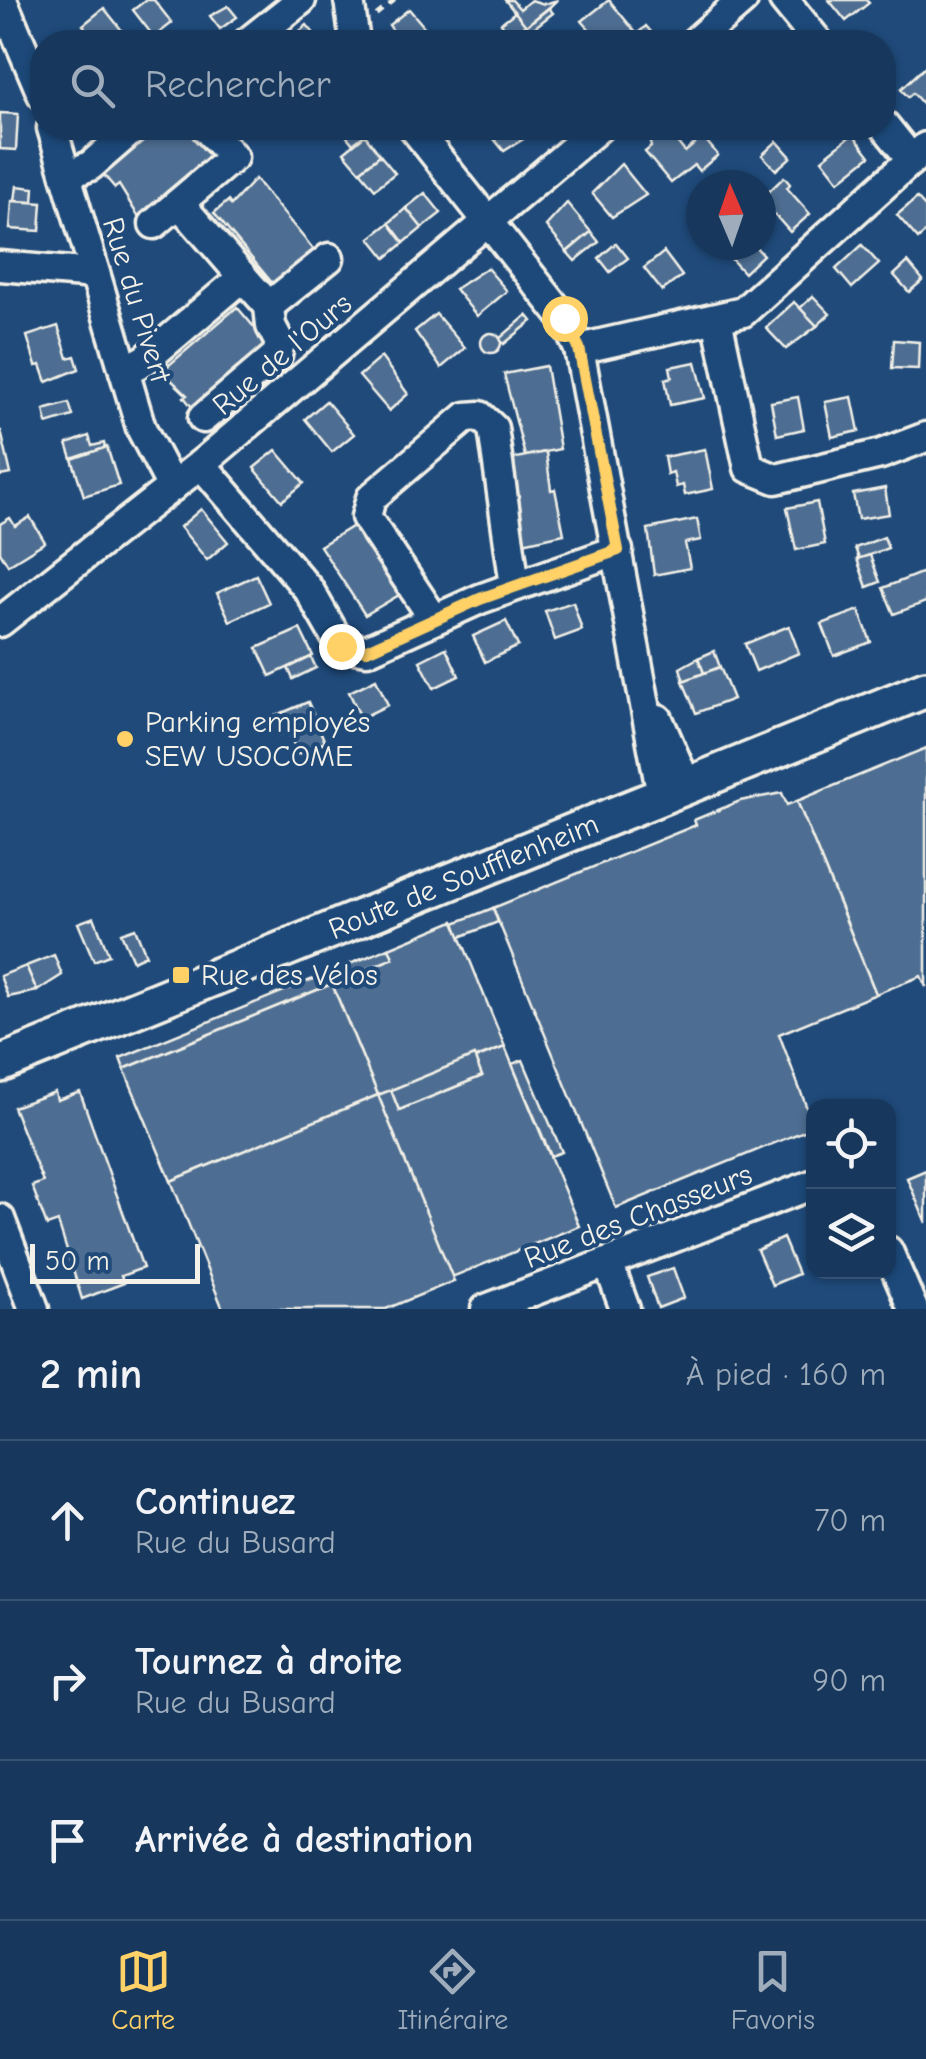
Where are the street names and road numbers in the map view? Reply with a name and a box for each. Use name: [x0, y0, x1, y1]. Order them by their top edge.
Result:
street label: Rue du Pivert: [95, 213, 179, 388]
street label: Rue de l'Ours: [206, 286, 359, 423]
street label: Route de Soufflenheim: [324, 807, 604, 947]
street label: Rue des Chasseurs: [519, 1157, 757, 1276]

